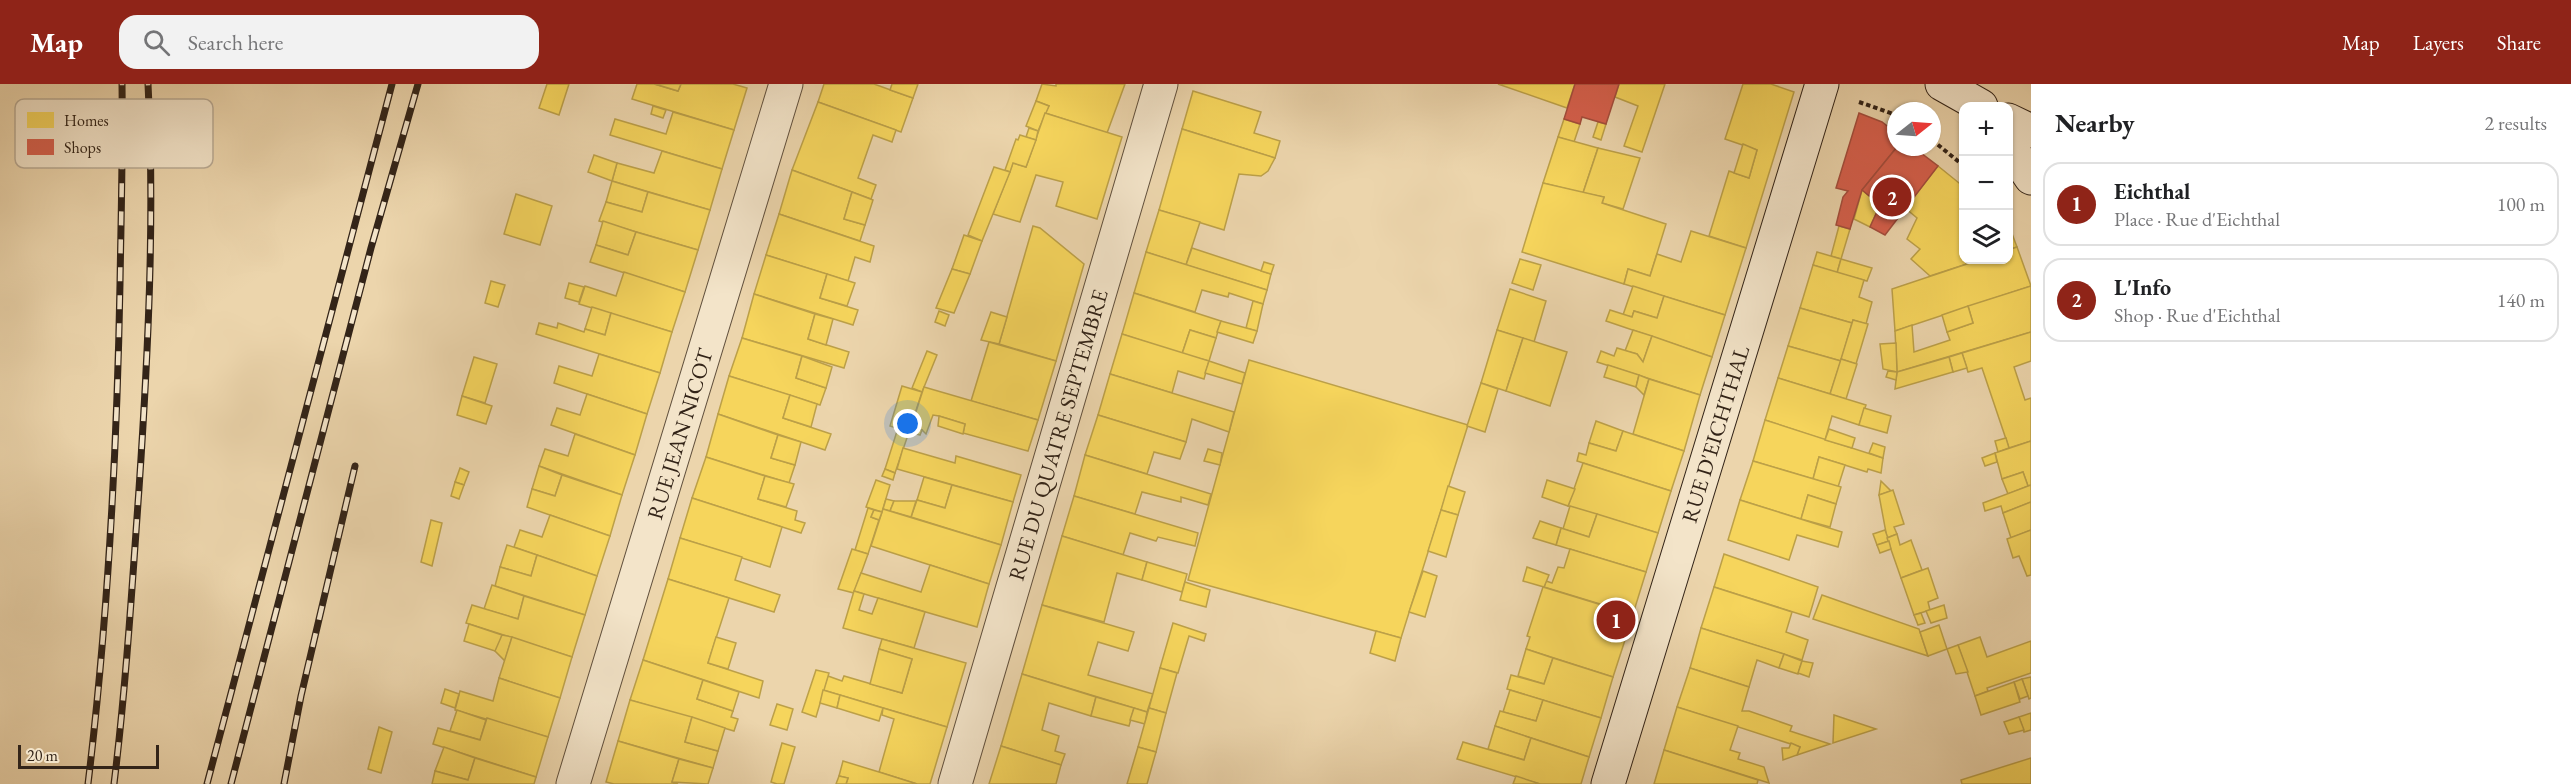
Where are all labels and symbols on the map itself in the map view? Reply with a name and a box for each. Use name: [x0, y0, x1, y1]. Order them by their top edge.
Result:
legend: [15, 99, 213, 168]
north arrow: [1887, 102, 1941, 156]
text: Homes: [64, 110, 109, 131]
text: Shops: [64, 137, 101, 158]
pin: 2: [1872, 174, 1912, 220]
street label: RUE DU QUATRE SEPTEMBRE: [1001, 286, 1114, 584]
street label: RUE D'EICHTHAL: [1674, 342, 1756, 526]
street label: RUE JEAN NICOT: [640, 345, 719, 523]
your location: [893, 409, 922, 438]
pin: 1: [1596, 598, 1636, 642]
scale bar: [18, 742, 159, 770]

